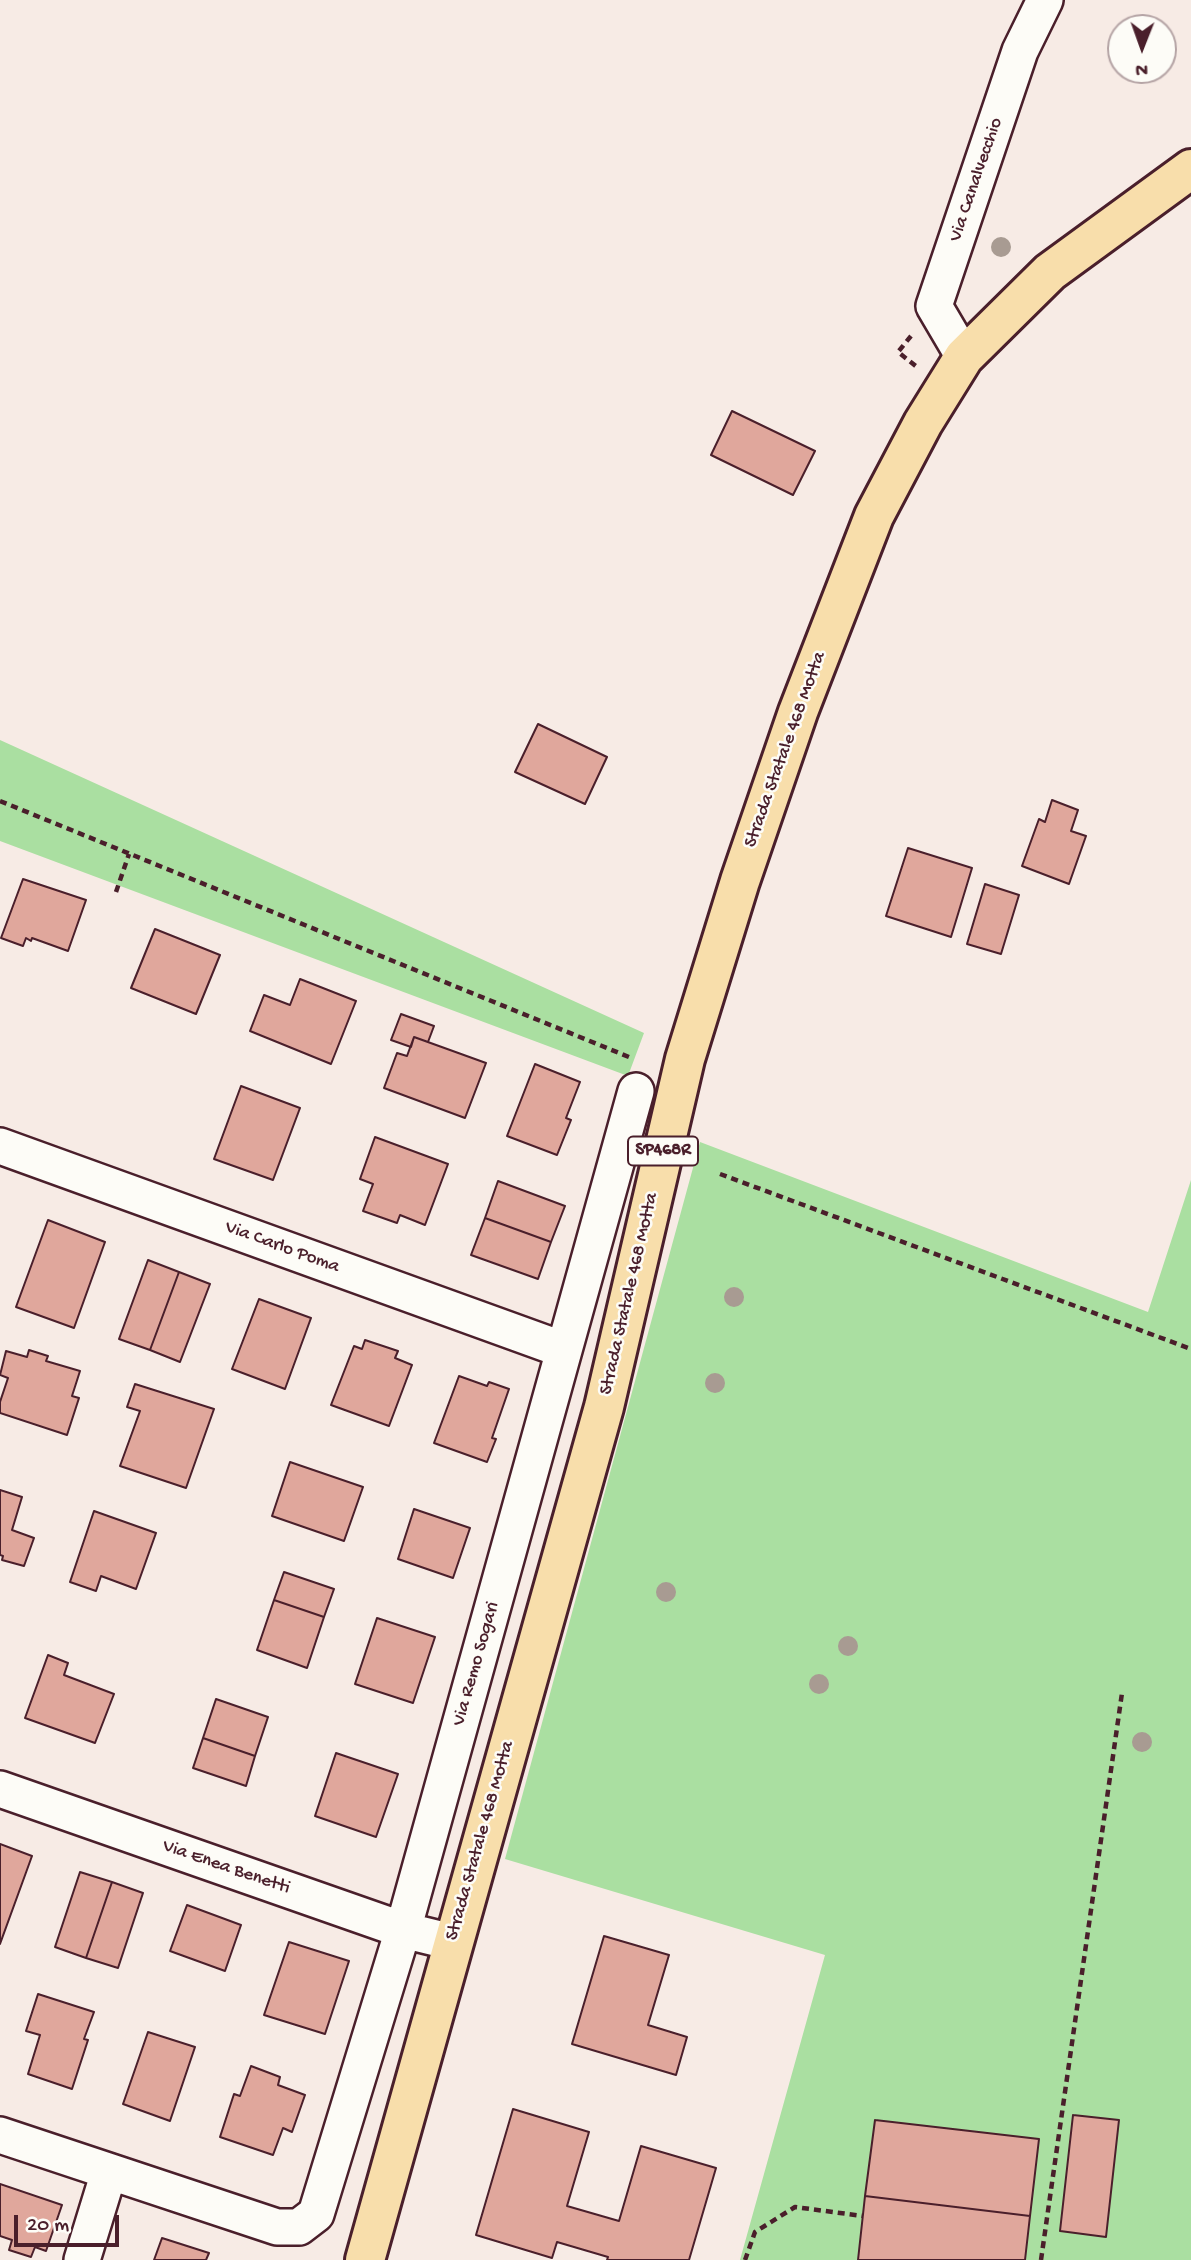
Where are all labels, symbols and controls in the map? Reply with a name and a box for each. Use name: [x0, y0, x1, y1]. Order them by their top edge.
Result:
north arrow: [1107, 14, 1177, 84]
text: N: [1135, 57, 1148, 80]
street label: Via Canalvecchio: [945, 115, 1009, 245]
street label: Strada Statale 468 Motta: [740, 649, 832, 851]
road number: SP468R: [628, 1136, 698, 1166]
street label: Strada Statale 468 Motta: [596, 1191, 664, 1397]
street label: Via Carlo Poma: [222, 1217, 342, 1279]
street label: Via Remo Sogari: [448, 1599, 506, 1729]
street label: Strada Statale 468 Motta: [442, 1739, 520, 1943]
street label: Via Enea Benetti: [159, 1835, 293, 1901]
scale bar: [18, 2200, 122, 2244]
text: 20 m: [27, 2214, 69, 2239]

